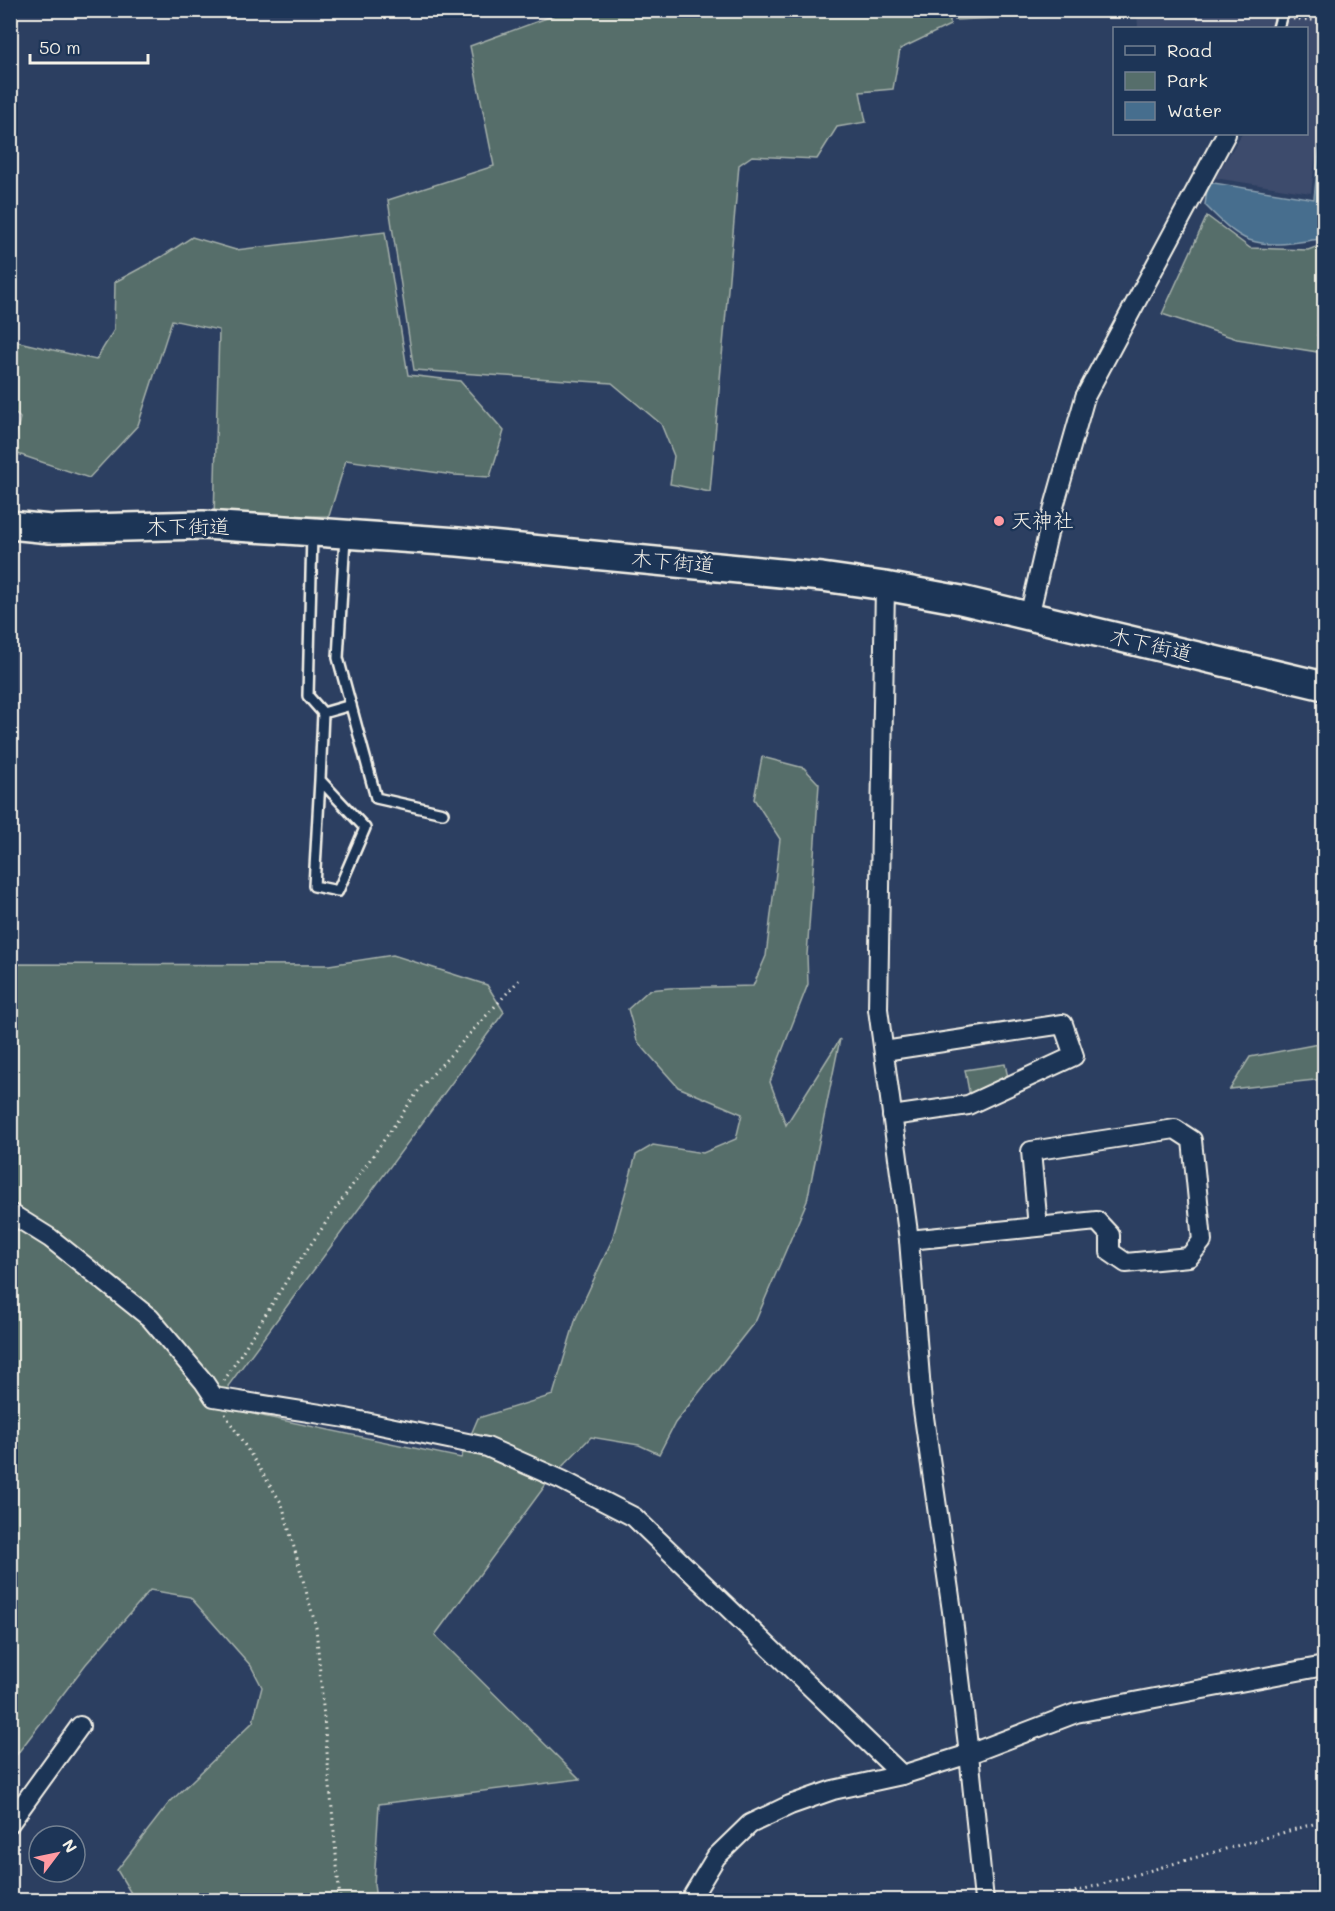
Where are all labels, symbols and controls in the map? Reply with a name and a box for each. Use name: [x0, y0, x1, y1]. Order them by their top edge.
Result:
scale bar: [30, 27, 148, 65]
legend: [1113, 27, 1308, 135]
text: 50 m: [39, 35, 81, 59]
text: Road: [1167, 38, 1212, 62]
text: Park: [1167, 68, 1208, 92]
text: Water: [1167, 98, 1222, 122]
place label: 天神社: [1011, 506, 1074, 533]
street label: 木下街道: [146, 512, 230, 539]
marker: 天神社: [992, 514, 1006, 528]
street label: 木下街道: [630, 543, 716, 578]
street label: 木下街道: [1107, 621, 1195, 666]
north arrow: [27, 1824, 87, 1884]
text: N: [58, 1835, 82, 1857]

